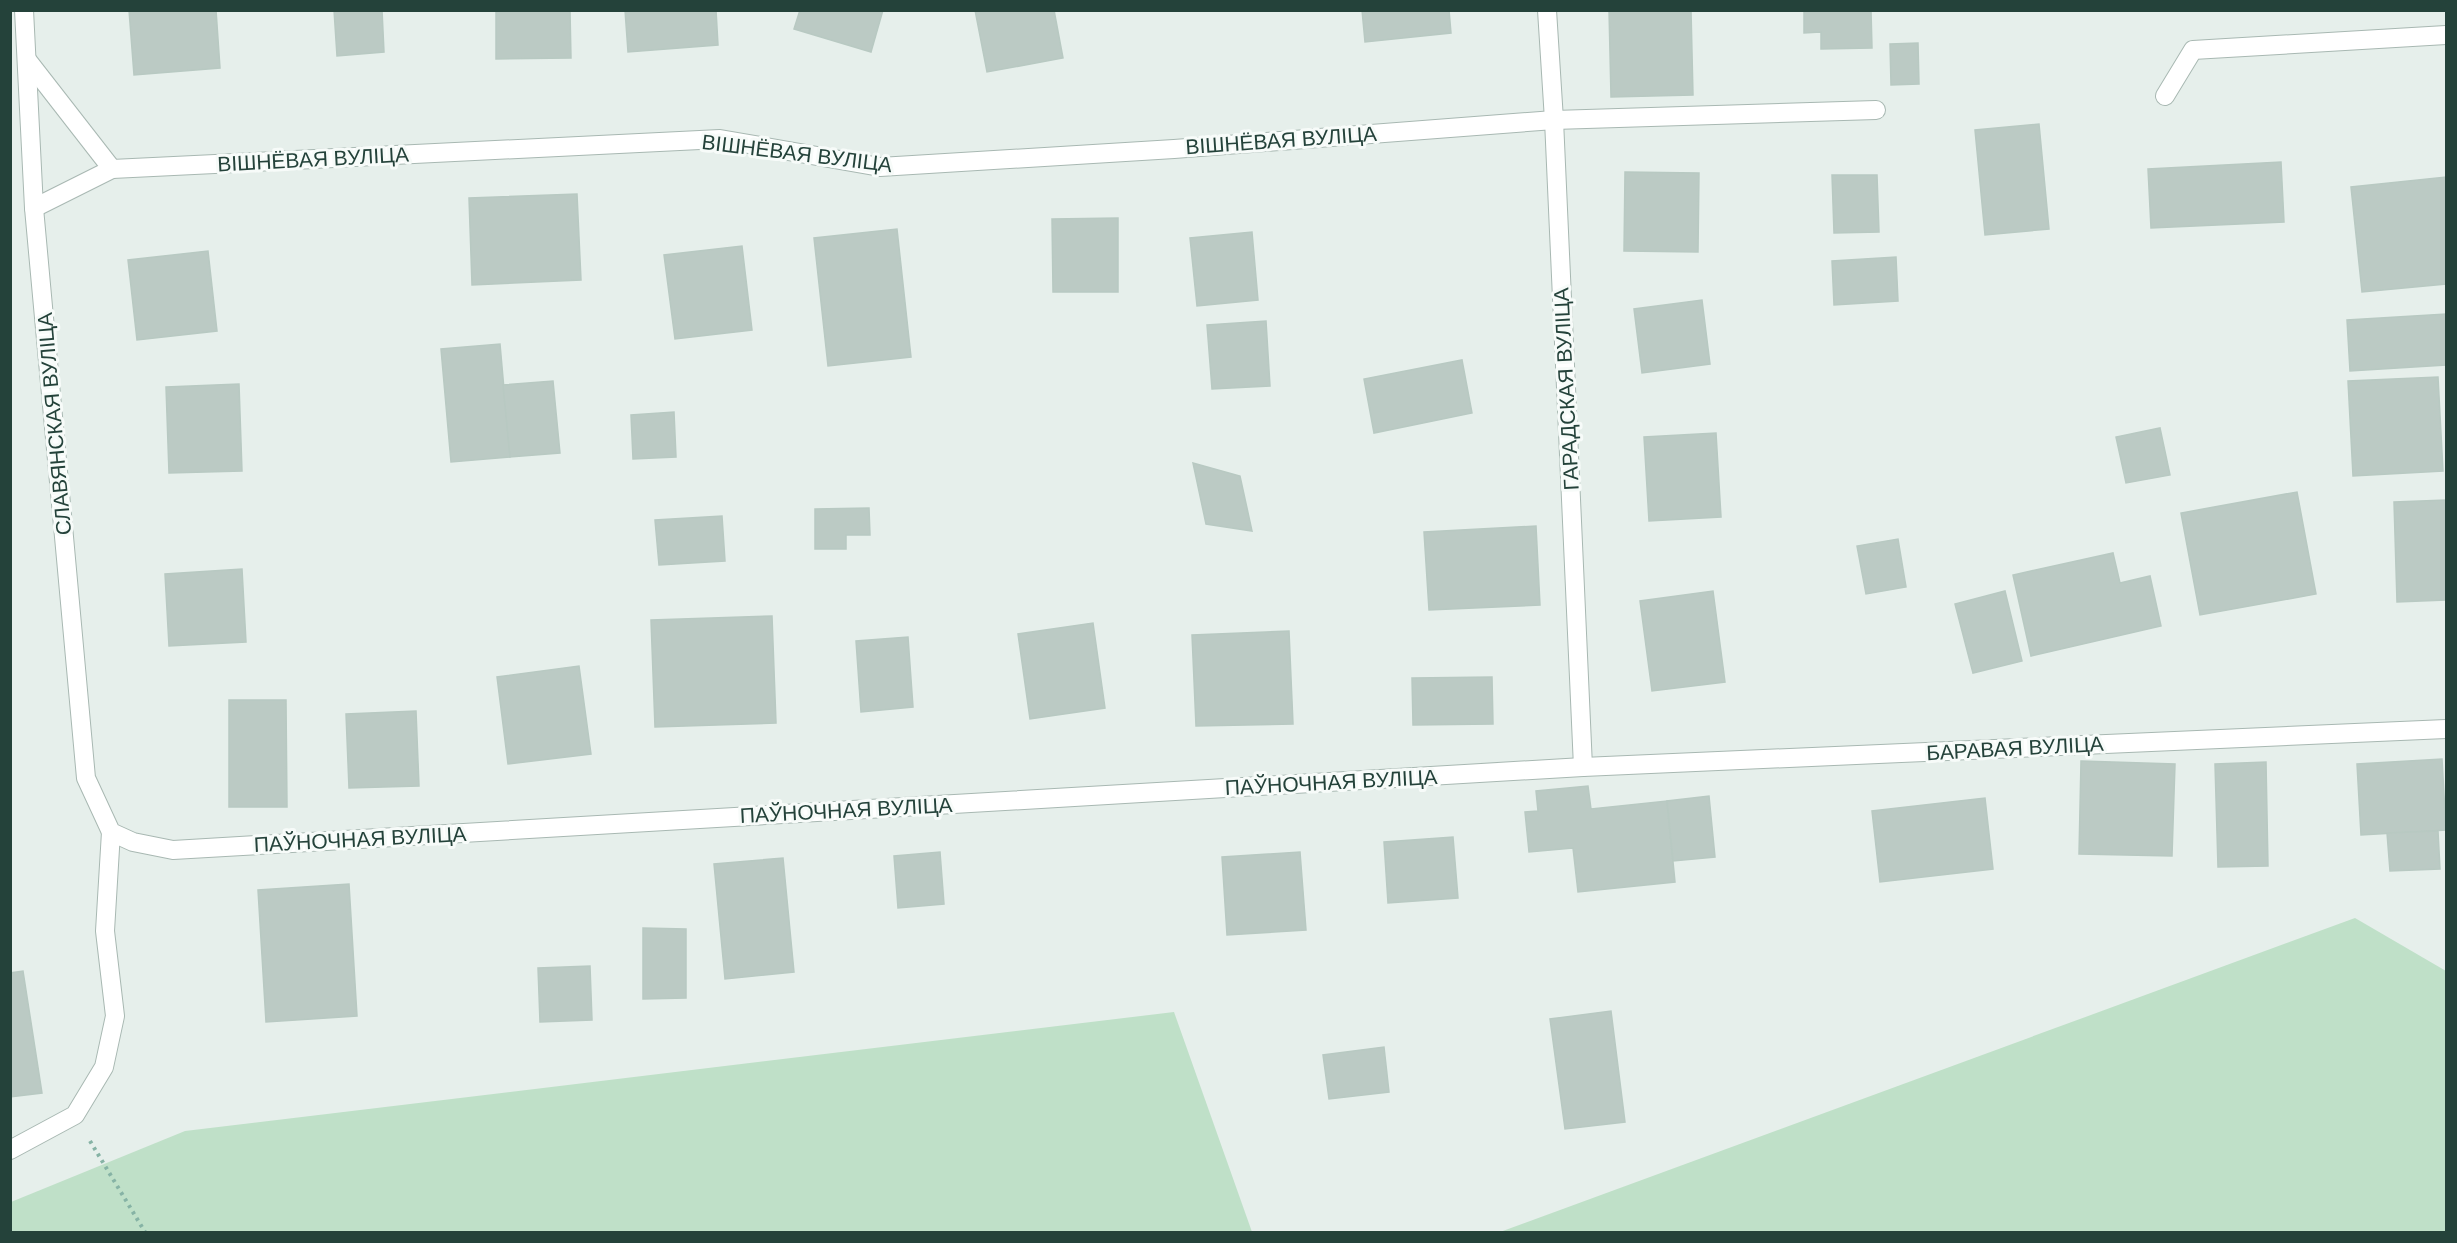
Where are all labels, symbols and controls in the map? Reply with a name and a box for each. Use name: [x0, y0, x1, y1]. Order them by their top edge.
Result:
street label: ВІШНЁВАЯ ВУЛІЦА: [1185, 122, 1377, 158]
street label: ВІШНЁВАЯ ВУЛІЦА: [700, 130, 894, 176]
street label: ВІШНЁВАЯ ВУЛІЦА: [217, 142, 409, 176]
street label: ГАРАДСКАЯ ВУЛІЦА: [1549, 287, 1583, 491]
street label: СЛАВЯНСКАЯ ВУЛІЦА: [33, 312, 75, 536]
street label: БАРАВАЯ ВУЛІЦА: [1926, 732, 2104, 764]
street label: ПАЎНОЧНАЯ ВУЛІЦА: [1224, 765, 1438, 799]
street label: ПАЎНОЧНАЯ ВУЛІЦА: [739, 793, 953, 827]
street label: ПАЎНОЧНАЯ ВУЛІЦА: [253, 822, 467, 856]

